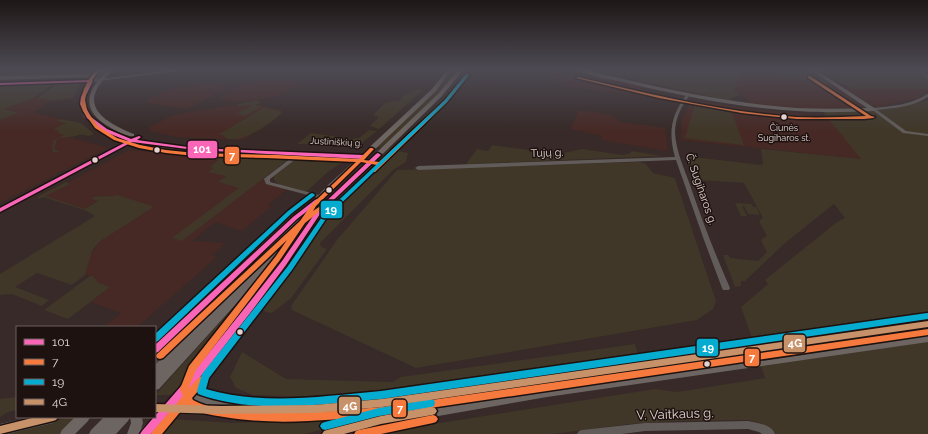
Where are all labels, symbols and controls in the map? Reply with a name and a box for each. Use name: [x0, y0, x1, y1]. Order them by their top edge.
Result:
marker: Čiunės Sugiharos st.: [779, 112, 789, 122]
place label: Čiunės Sugiharos st.: [758, 122, 811, 143]
street label: Justiniškių g.: [310, 136, 363, 148]
line badge: 101: [187, 140, 218, 159]
text: 101: [193, 143, 211, 156]
unlabelled marker: [152, 145, 162, 155]
line badge: 7: [224, 146, 240, 165]
street label: Tujų g.: [530, 146, 564, 160]
text: 7: [229, 149, 236, 162]
street label: Č. Sugiharos g.: [683, 151, 720, 226]
unlabelled marker: [90, 155, 100, 165]
unlabelled marker: [324, 185, 334, 195]
line badge: 19: [320, 200, 343, 219]
text: 19: [325, 204, 337, 217]
legend: [16, 326, 156, 418]
unlabelled marker: [235, 327, 245, 337]
line badge: 4G: [783, 334, 806, 353]
text: 101: [52, 335, 70, 349]
text: 4G: [788, 337, 802, 350]
line badge: 19: [696, 338, 719, 357]
text: 19: [702, 342, 714, 355]
line badge: 7: [744, 348, 760, 367]
text: 7: [749, 351, 756, 364]
text: 7: [52, 355, 59, 369]
unlabelled marker: [702, 359, 712, 369]
text: 19: [52, 375, 64, 389]
text: 4G: [52, 395, 67, 409]
line badge: 4G: [338, 396, 361, 415]
line badge: 7: [392, 399, 407, 418]
text: 4G: [343, 400, 357, 413]
text: 7: [397, 402, 404, 415]
street label: V. Vaitkaus g.: [636, 405, 714, 423]

